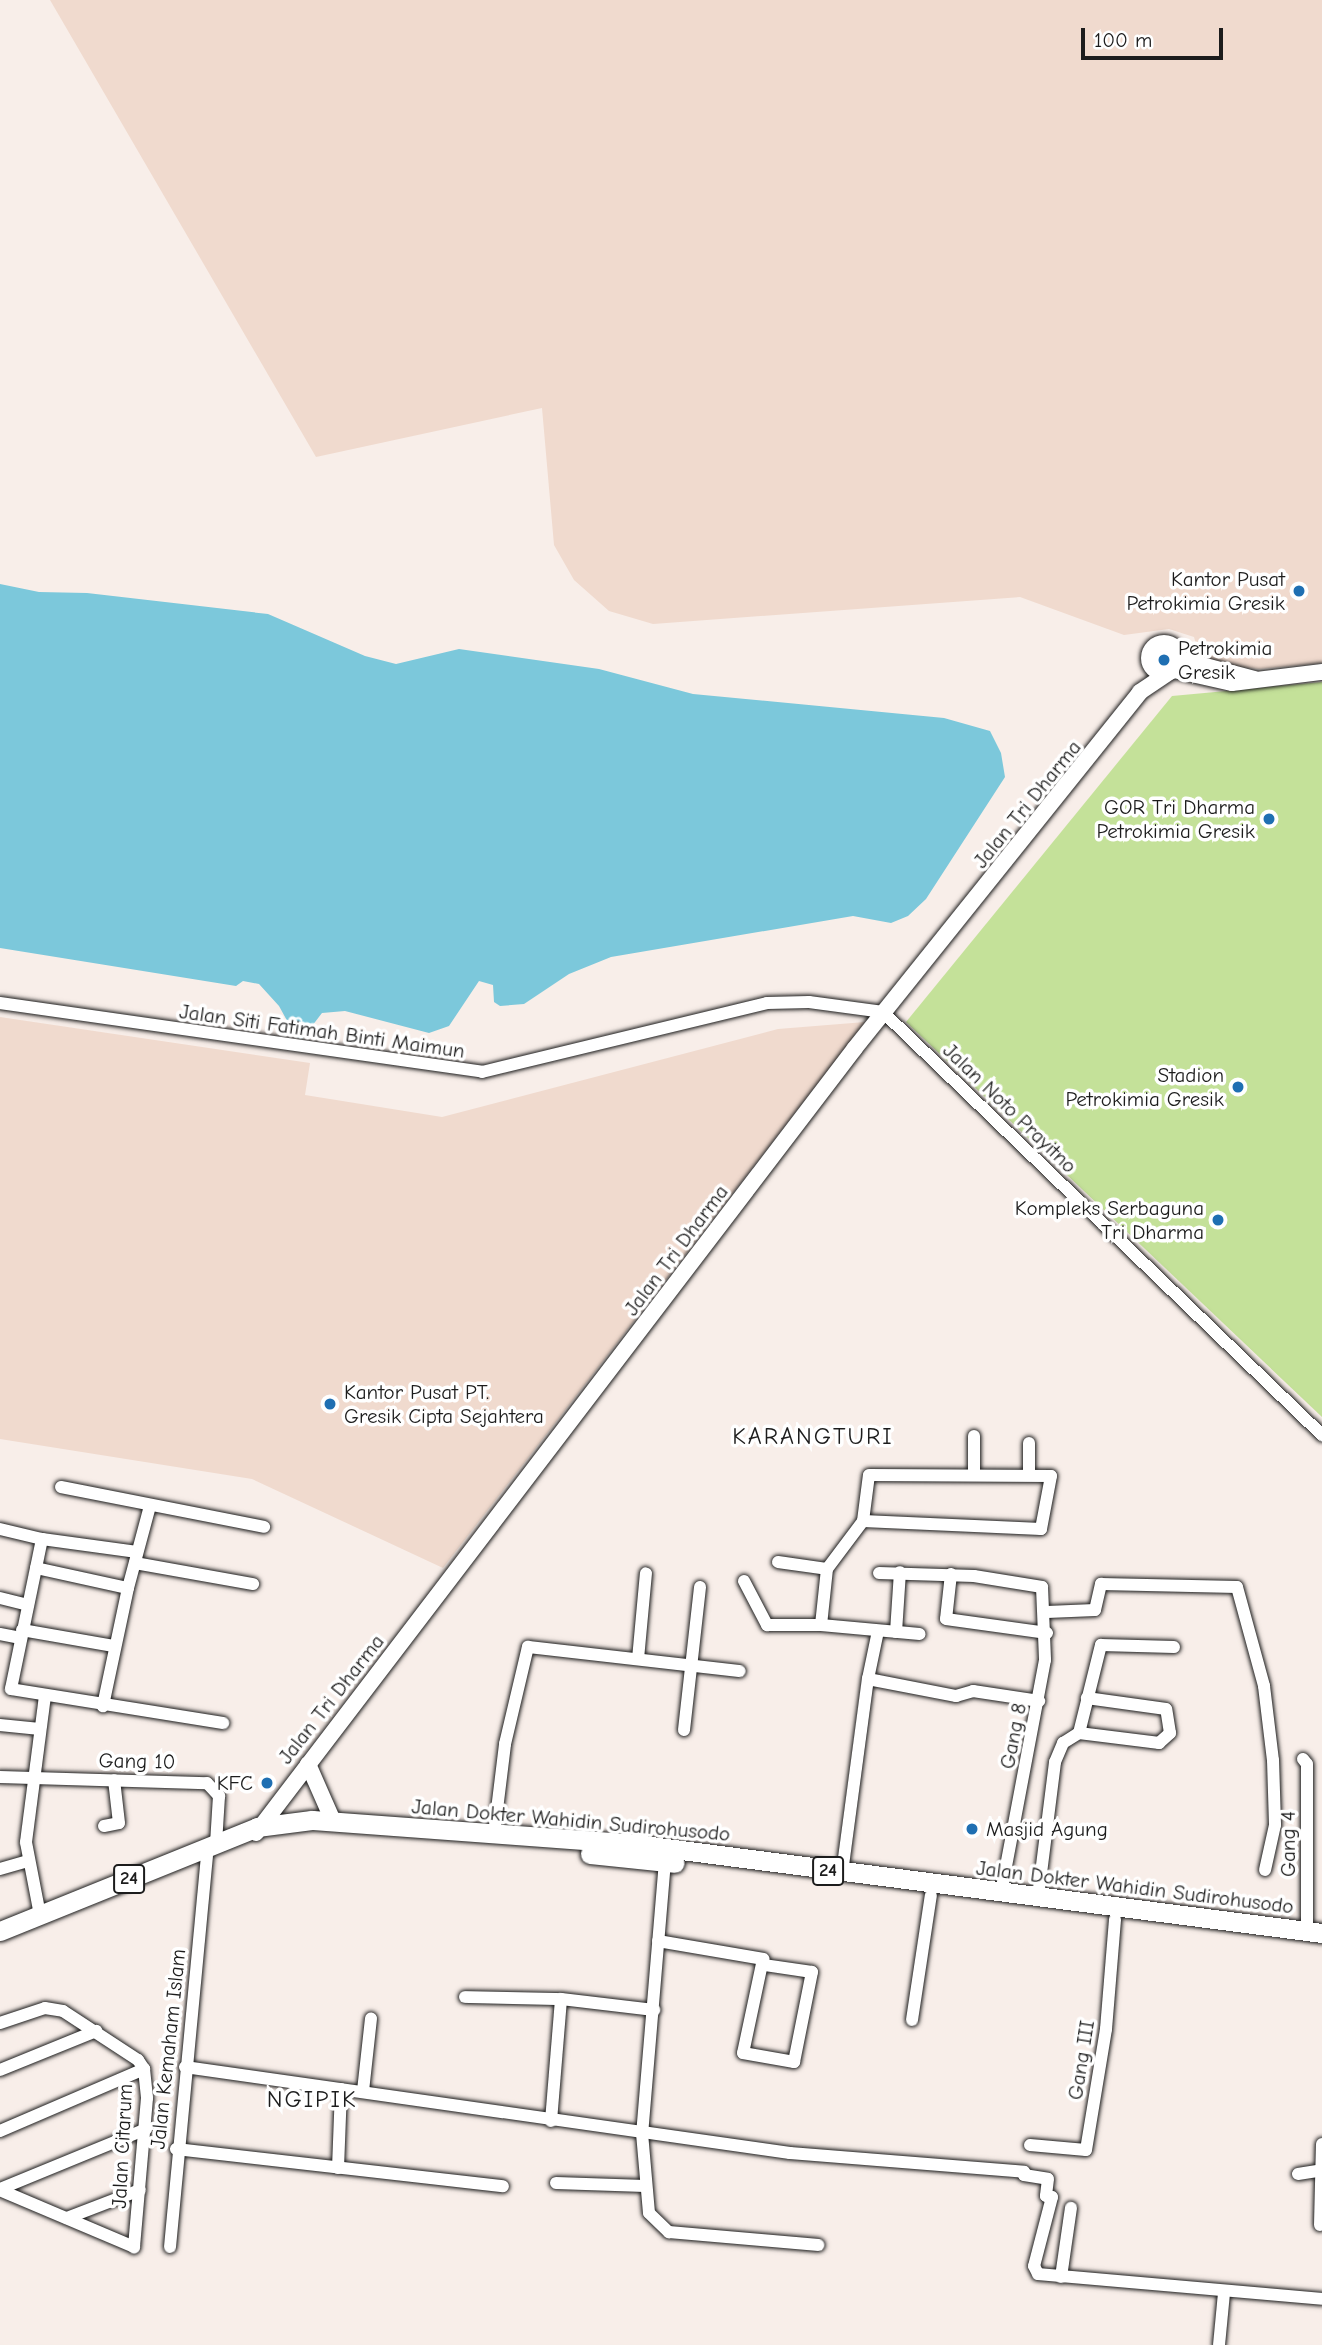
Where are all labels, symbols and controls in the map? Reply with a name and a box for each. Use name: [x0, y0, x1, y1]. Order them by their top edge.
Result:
scale bar: [1084, 14, 1226, 58]
text: 100 m: [1094, 28, 1152, 52]
place label: Kantor Pusat Petrokimia Gresik: [1126, 566, 1285, 616]
marker: Kantor Pusat Petrokimia Gresik: [1291, 583, 1307, 599]
place label: Petrokimia Gresik: [1178, 635, 1272, 685]
marker: Petrokimia Gresik: [1156, 652, 1172, 668]
street label: Jalan Tri Dharma: [968, 735, 1086, 873]
place label: GOR Tri Dharma Petrokimia Gresik: [1096, 794, 1255, 844]
marker: GOR Tri Dharma Petrokimia Gresik: [1261, 811, 1277, 827]
street label: Jalan Siti Fatimah Binti Maimun: [178, 998, 466, 1064]
street label: Jalan Noto Prayitno: [938, 1038, 1082, 1178]
place label: Stadion Petrokimia Gresik: [1065, 1062, 1224, 1112]
marker: Stadion Petrokimia Gresik: [1230, 1079, 1246, 1095]
street label: Jalan Tri Dharma: [619, 1180, 733, 1320]
place label: Kompleks Serbaguna Tri Dharma: [1015, 1195, 1204, 1245]
marker: Kompleks Serbaguna Tri Dharma: [1210, 1212, 1226, 1228]
place label: Kantor Pusat PT. Gresik Cipta Sejahtera: [344, 1379, 544, 1429]
marker: Kantor Pusat PT. Gresik Cipta Sejahtera: [322, 1396, 338, 1412]
district label: KARANGTURI: [734, 1423, 892, 1451]
street label: Jalan Tri Dharma: [273, 1629, 389, 1769]
street label: Gang 8: [994, 1701, 1032, 1771]
street label: Gang 10: [98, 1748, 176, 1774]
place label: KFC: [217, 1770, 253, 1796]
marker: KFC: [259, 1775, 275, 1791]
street label: Jalan Dokter Wahidin Sudirohusodo: [411, 1794, 731, 1846]
street label: Gang 4: [1275, 1811, 1301, 1877]
place label: Masjid Agung: [986, 1816, 1108, 1842]
marker: Masjid Agung: [964, 1821, 980, 1837]
street label: Jalan Dokter Wahidin Sudirohusodo: [975, 1855, 1295, 1919]
road number: 24: [810, 1856, 846, 1886]
road number: 24: [111, 1864, 146, 1895]
street label: Jalan Kemaham Islam: [145, 1948, 191, 2150]
street label: Gang III: [1062, 2018, 1100, 2102]
street label: Jalan Citarum: [106, 2083, 138, 2209]
district label: NGIPIK: [267, 2086, 357, 2114]

